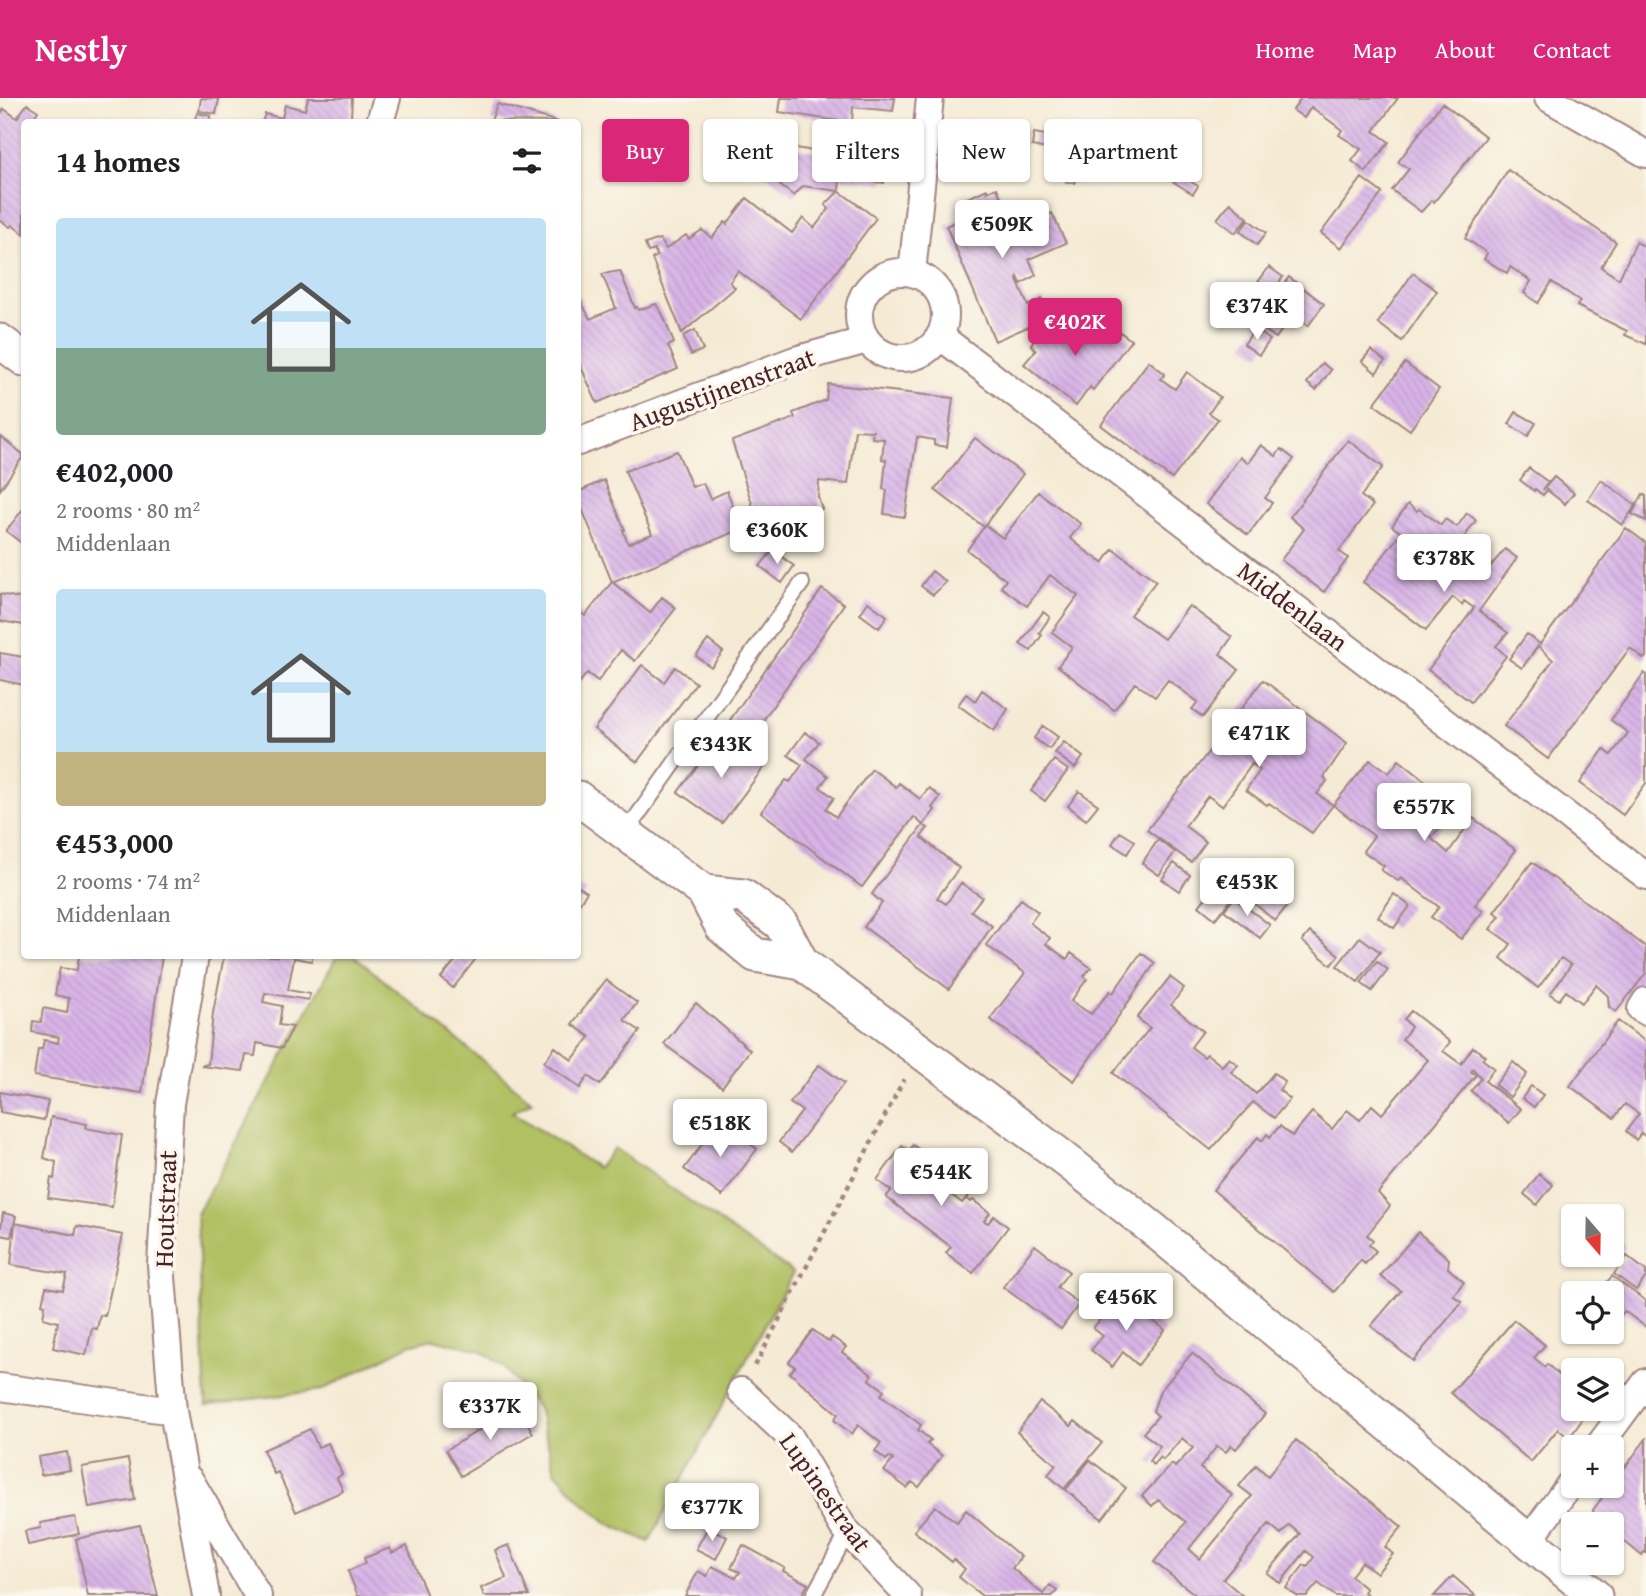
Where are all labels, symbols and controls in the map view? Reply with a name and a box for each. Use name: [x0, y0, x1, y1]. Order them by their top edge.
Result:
text: Nestly: [35, 25, 127, 73]
text: Home: [1256, 32, 1315, 67]
text: Map: [1353, 32, 1397, 67]
text: About: [1435, 32, 1495, 67]
text: Contact: [1533, 32, 1611, 67]
chip: Buy: [602, 119, 689, 182]
chip: Rent: [703, 119, 798, 182]
chip: Filters: [812, 119, 924, 182]
chip: New: [938, 119, 1030, 182]
chip: Apartment: [1044, 119, 1202, 182]
text: 14 homes: [56, 139, 181, 183]
icon: filters: [508, 142, 546, 180]
pin: €509K: [953, 200, 1051, 260]
text: €509K: [971, 206, 1033, 239]
icon: home: [238, 264, 364, 390]
pin: €374K: [1208, 282, 1306, 342]
text: €374K: [1226, 288, 1288, 321]
pin: €402K: [1026, 299, 1124, 358]
text: €402K: [1044, 304, 1106, 337]
street label: Augustijnenstraat: [623, 337, 821, 441]
text: €402,000: [56, 449, 173, 493]
text: 2 rooms · 80 m²: [56, 493, 200, 526]
pin: €360K: [728, 506, 826, 566]
text: €360K: [746, 512, 808, 545]
text: Middenlaan: [56, 526, 171, 559]
pin: €378K: [1395, 534, 1493, 594]
text: €378K: [1413, 540, 1475, 573]
street label: Middenlaan: [1229, 551, 1357, 661]
icon: home: [238, 635, 364, 761]
pin: €471K: [1210, 710, 1308, 769]
text: €471K: [1228, 715, 1290, 748]
pin: €343K: [672, 720, 770, 780]
text: €343K: [690, 726, 752, 759]
pin: €557K: [1375, 784, 1473, 843]
text: €557K: [1393, 789, 1455, 822]
text: €453,000: [56, 820, 173, 864]
pin: €453K: [1198, 858, 1296, 918]
text: 2 rooms · 74 m²: [56, 864, 200, 897]
text: €453K: [1216, 864, 1278, 897]
text: Middenlaan: [56, 897, 171, 930]
pin: €518K: [671, 1100, 769, 1159]
text: €518K: [689, 1105, 751, 1138]
pin: €544K: [892, 1148, 990, 1208]
street label: Houtstraat: [143, 1150, 187, 1268]
text: €544K: [910, 1154, 972, 1187]
north arrow: [1561, 1204, 1624, 1267]
map controls: [1561, 1204, 1624, 1575]
pin: €456K: [1077, 1274, 1175, 1333]
text: €456K: [1095, 1279, 1157, 1312]
button: locate: [1561, 1281, 1624, 1344]
button: layers: [1561, 1358, 1624, 1421]
pin: €337K: [441, 1382, 539, 1442]
text: €337K: [459, 1388, 521, 1421]
street label: Lupinestraat: [770, 1424, 882, 1560]
button: +: [1561, 1435, 1624, 1498]
pin: €377K: [663, 1484, 761, 1543]
text: €377K: [681, 1489, 743, 1522]
button: −: [1561, 1512, 1624, 1575]

